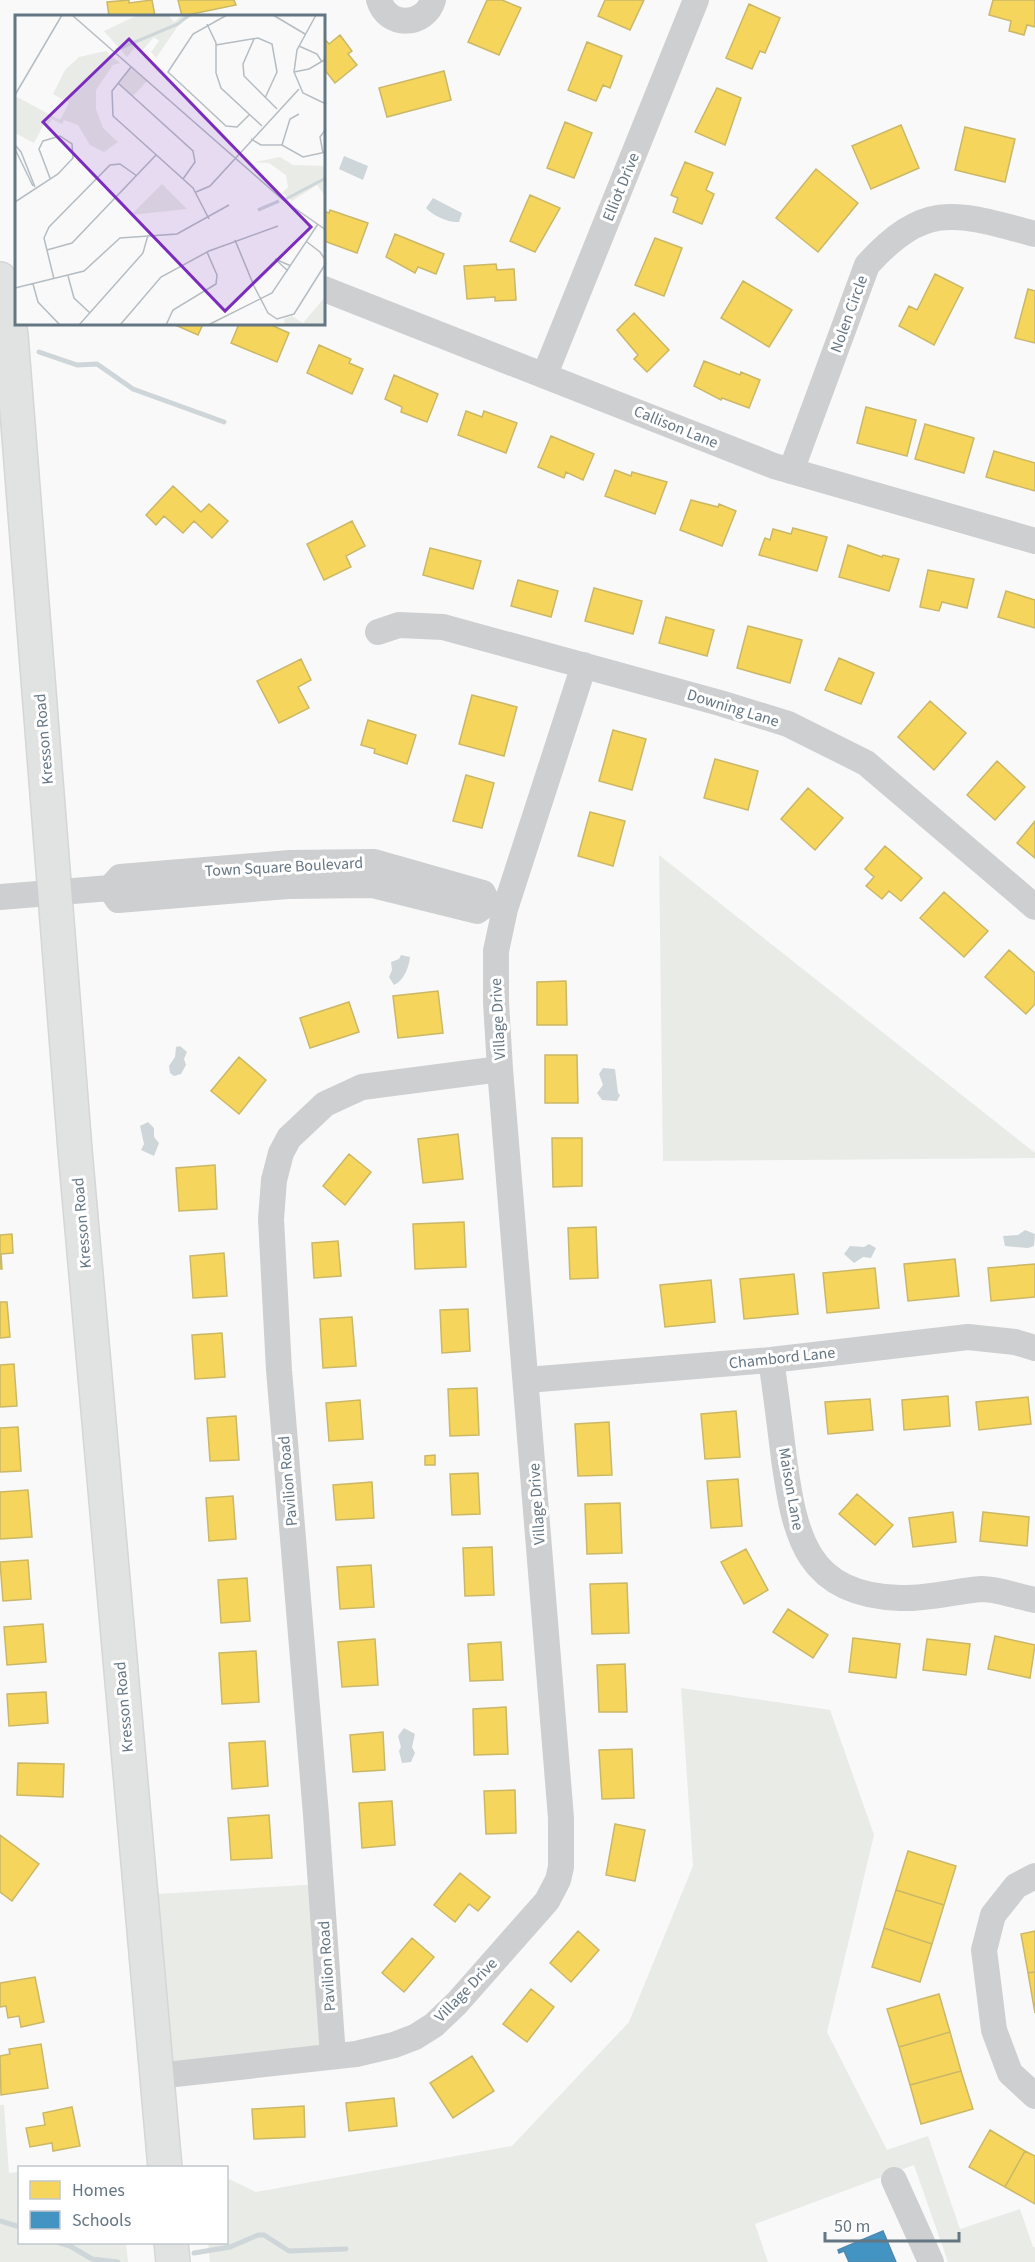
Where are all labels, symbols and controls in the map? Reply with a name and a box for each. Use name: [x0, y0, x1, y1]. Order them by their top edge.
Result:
inset map: [15, 15, 326, 326]
street label: Elliot Drive: [597, 149, 645, 225]
street label: Nolen Circle: [825, 272, 873, 356]
street label: Callison Lane: [631, 400, 722, 454]
street label: Downing Lane: [684, 684, 782, 732]
street label: Kresson Road: [29, 693, 59, 785]
street label: Town Square Boulevard: [204, 852, 364, 882]
street label: Village Drive: [485, 977, 511, 1061]
street label: Kresson Road: [67, 1177, 97, 1269]
street label: Chambord Lane: [728, 1341, 836, 1375]
street label: Pavilion Road: [273, 1435, 303, 1527]
street label: Maison Lane: [773, 1446, 809, 1532]
street label: Village Drive: [523, 1462, 551, 1546]
street label: Kresson Road: [109, 1661, 139, 1753]
street label: Pavilion Road: [313, 1920, 341, 2012]
street label: Village Drive: [430, 1953, 502, 2027]
legend: [18, 2166, 228, 2244]
text: Homes: [72, 2178, 125, 2203]
scale bar: [825, 2205, 958, 2243]
text: Schools: [72, 2208, 131, 2233]
text: 50 m: [834, 2214, 870, 2239]

